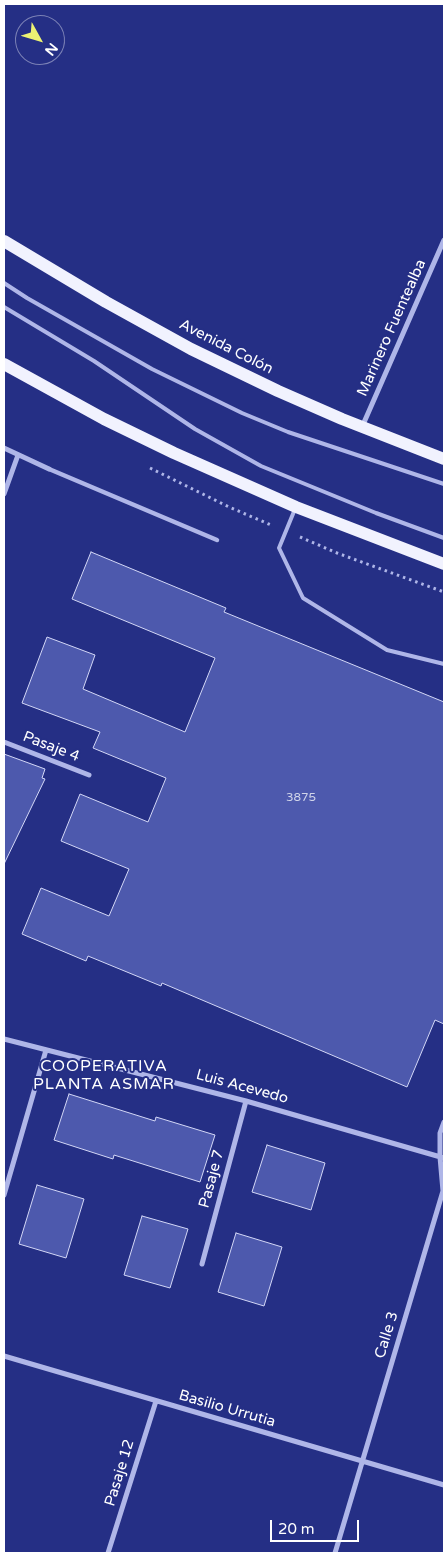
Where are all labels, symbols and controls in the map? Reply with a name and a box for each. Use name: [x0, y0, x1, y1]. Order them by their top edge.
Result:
north arrow: [15, 15, 65, 65]
text: N: [41, 39, 61, 59]
street label: Marinero Fuentealba: [354, 257, 430, 399]
street label: Avenida Colón: [176, 316, 276, 378]
street label: Pasaje 4: [20, 728, 82, 766]
house number: 3875: [286, 791, 316, 805]
district label: COOPERATIVA PLANTA ASMAR: [32, 1057, 176, 1095]
street label: Luis Acevedo: [194, 1066, 290, 1108]
street label: Pasaje 7: [196, 1148, 228, 1210]
street label: Calle 3: [371, 1309, 403, 1361]
street label: Basilio Urrutia: [177, 1387, 277, 1431]
street label: Pasaje 12: [101, 1437, 139, 1509]
scale bar: [273, 1510, 362, 1542]
text: 20 m: [278, 1520, 315, 1538]

